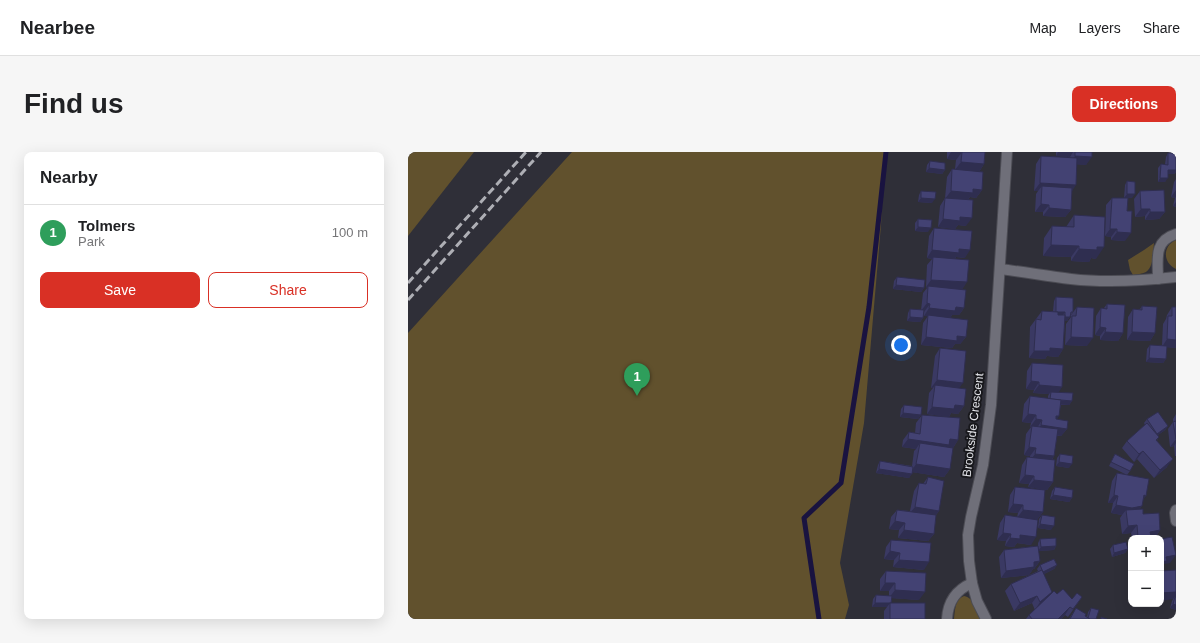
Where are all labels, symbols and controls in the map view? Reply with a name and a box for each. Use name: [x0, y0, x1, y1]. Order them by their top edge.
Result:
text: Nearbee: [20, 17, 95, 38]
text: Map: [1029, 20, 1057, 36]
text: Layers: [1079, 20, 1121, 36]
text: Share: [1143, 20, 1180, 36]
button: Directions: [1072, 86, 1176, 122]
text: Find us: [24, 88, 124, 119]
text: Nearby: [40, 168, 98, 187]
text: Tolmers: [78, 217, 135, 234]
text: 1: [49, 225, 57, 240]
text: 100 m: [332, 225, 368, 240]
text: Park: [78, 234, 105, 249]
button: Save: [40, 272, 200, 308]
button: Share: [208, 272, 368, 308]
your location: [891, 335, 911, 355]
pin: 1: [624, 363, 650, 396]
street label: Brookside Crescent: [960, 372, 986, 478]
map controls: [1128, 535, 1164, 607]
button: +: [1128, 535, 1164, 571]
button: −: [1128, 571, 1164, 607]

